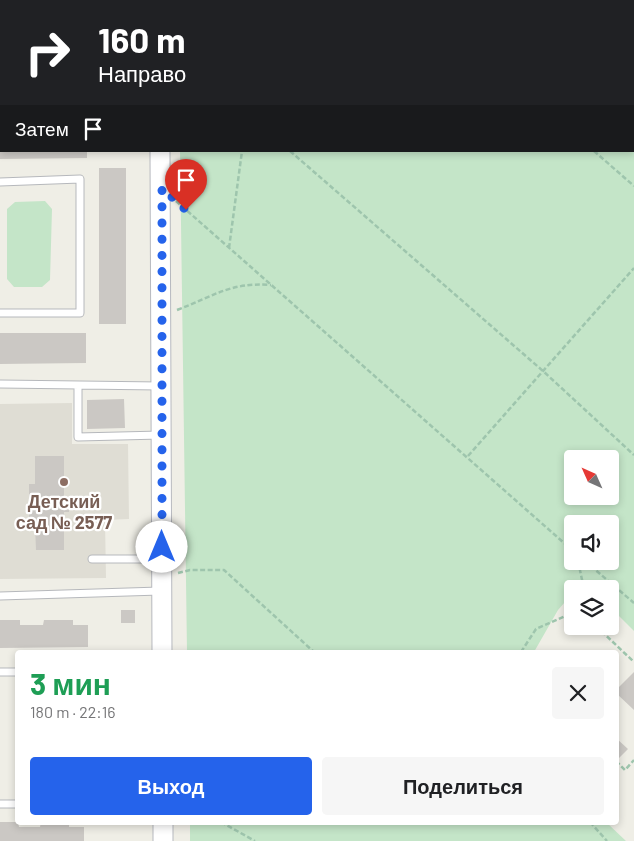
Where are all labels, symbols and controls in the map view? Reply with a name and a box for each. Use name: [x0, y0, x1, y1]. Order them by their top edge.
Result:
text: 160 m: [98, 18, 185, 60]
icon: right: [15, 20, 80, 85]
text: Направо: [98, 60, 186, 86]
icon: arrive: [79, 115, 107, 143]
text: Затем: [15, 117, 69, 140]
pin: [165, 159, 207, 210]
icon: arrive: [172, 166, 200, 194]
north arrow: [564, 450, 619, 505]
map controls: [564, 450, 619, 635]
marker: Детский сад № 2577: [58, 476, 70, 488]
place label: Детский сад № 2577: [16, 490, 112, 533]
button: sound: [564, 515, 619, 570]
position arrow: [135, 520, 187, 572]
button: layers: [564, 580, 619, 635]
text: 3 мин: [30, 665, 111, 701]
button: close: [552, 667, 604, 719]
text: 180 m · 22:16: [30, 702, 116, 721]
button: Выход: [30, 757, 312, 815]
button: Поделиться: [322, 757, 604, 815]

